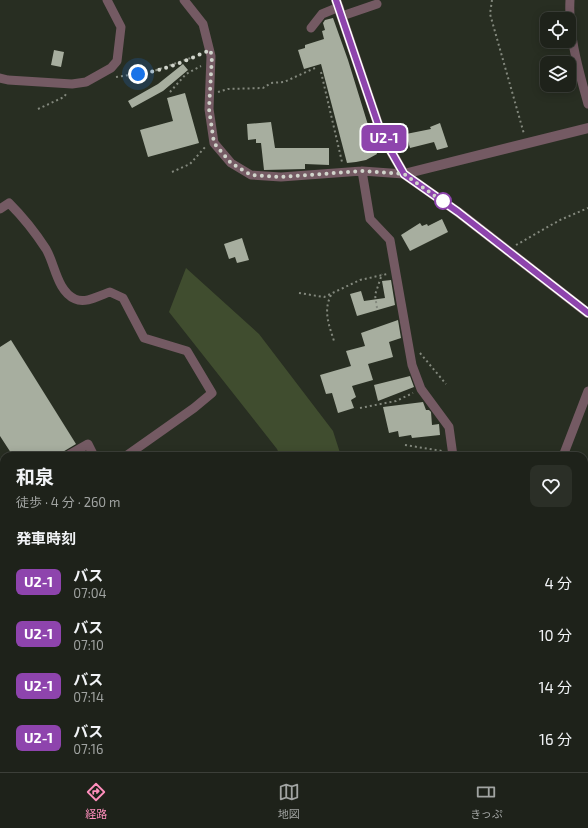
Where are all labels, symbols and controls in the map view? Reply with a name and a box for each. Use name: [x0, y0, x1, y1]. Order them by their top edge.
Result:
map controls: [540, 12, 576, 92]
button: locate: [540, 12, 576, 48]
button: layers: [540, 56, 576, 92]
your location: [128, 64, 148, 84]
line badge: U2-1: [356, 125, 412, 151]
text: U2-1: [369, 129, 399, 146]
unlabelled marker: [434, 192, 452, 210]
text: 和泉: [16, 465, 54, 488]
button: heart: [530, 465, 572, 507]
text: 徒歩 · 4 分 · 260 m: [16, 494, 121, 510]
text: 発車時刻: [16, 529, 76, 547]
text: バス: [73, 566, 103, 584]
text: U2-1: [24, 573, 53, 590]
text: 4 分: [544, 574, 572, 592]
text: 07:04: [73, 585, 107, 601]
text: バス: [73, 618, 103, 636]
text: U2-1: [24, 625, 53, 642]
text: 10 分: [539, 626, 572, 644]
text: 07:10: [73, 637, 104, 653]
text: バス: [73, 670, 103, 688]
text: U2-1: [24, 677, 53, 694]
text: 14 分: [538, 678, 572, 696]
text: 07:14: [73, 689, 104, 705]
text: バス: [73, 722, 103, 740]
text: U2-1: [24, 729, 53, 746]
text: 16 分: [539, 730, 572, 748]
text: 07:16: [73, 741, 103, 757]
tab: 経路: [85, 781, 107, 821]
tab: 地図: [278, 781, 300, 821]
tab: きっぷ: [470, 781, 503, 821]

